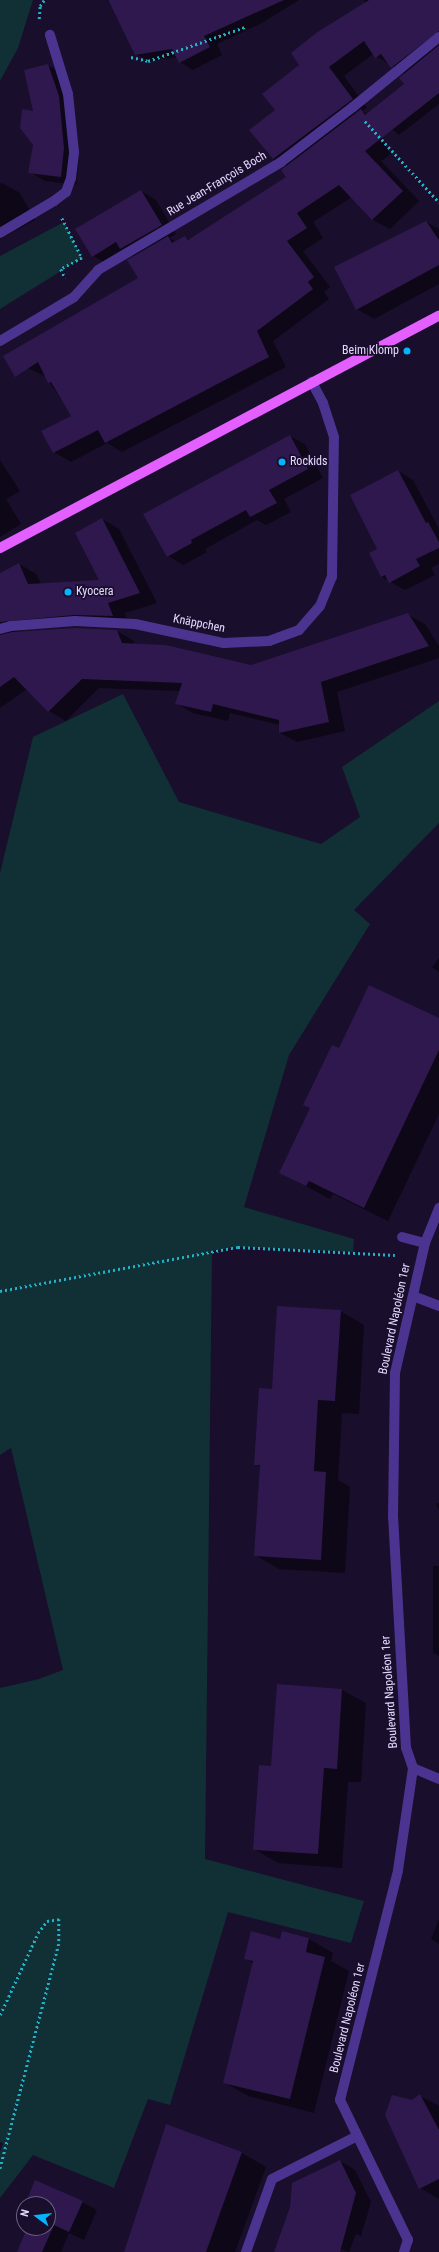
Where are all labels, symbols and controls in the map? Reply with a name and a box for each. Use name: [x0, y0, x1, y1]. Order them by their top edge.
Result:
street label: Rue Jean-François Boch: [165, 149, 269, 219]
place label: Beim Klomp: [342, 344, 399, 358]
marker: Beim Klomp: [402, 346, 412, 356]
place label: Rockids: [290, 455, 328, 469]
marker: Rockids: [277, 457, 287, 467]
place label: Kyocera: [76, 585, 114, 599]
marker: Kyocera: [63, 587, 73, 597]
street label: Knäppchen: [172, 612, 226, 636]
street label: Boulevard Napoléon 1er: [376, 1262, 414, 1376]
street label: Boulevard Napoléon 1er: [379, 1635, 401, 1749]
street label: Boulevard Napoléon 1er: [327, 1961, 369, 2075]
north arrow: [16, 2196, 56, 2236]
text: N: [18, 2208, 32, 2218]

